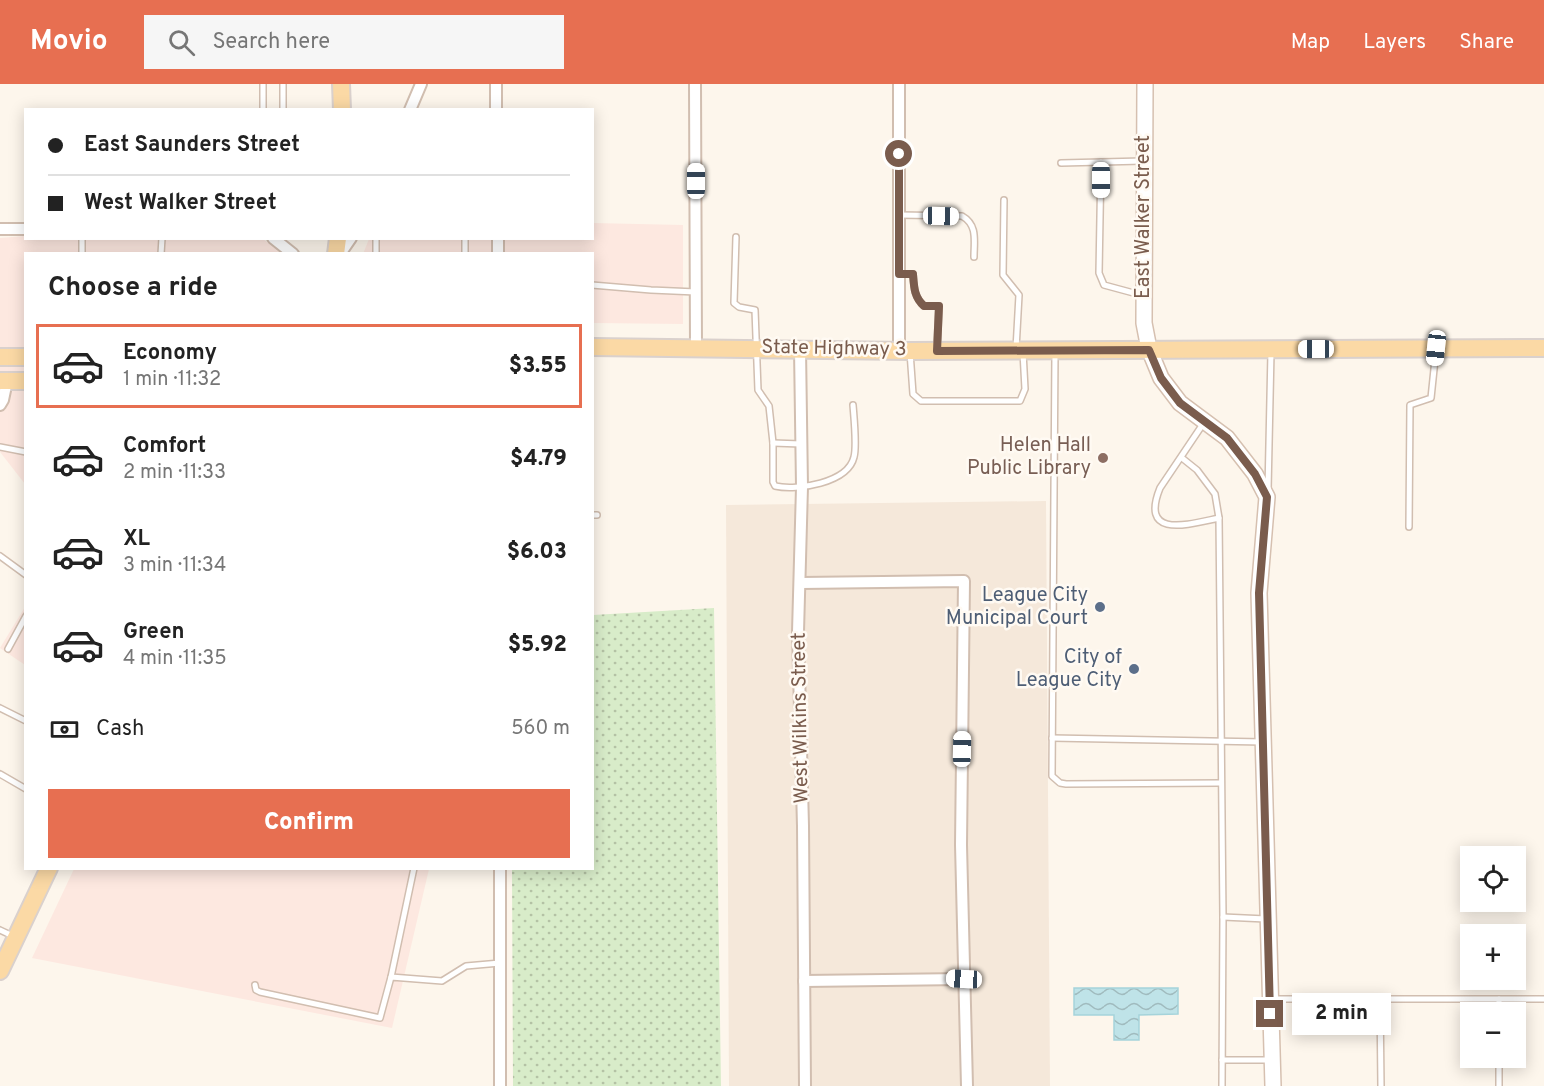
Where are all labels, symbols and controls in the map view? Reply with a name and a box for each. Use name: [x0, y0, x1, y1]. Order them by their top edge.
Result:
search box: [144, 15, 564, 69]
text: Movio: [30, 24, 108, 60]
icon: search: [165, 26, 198, 59]
text: Search here: [213, 29, 330, 56]
text: Map: [1291, 29, 1330, 56]
text: Layers: [1363, 29, 1426, 56]
text: Share: [1459, 29, 1514, 56]
text: East Saunders Street: [84, 132, 300, 159]
street label: East Walker Street: [1131, 135, 1157, 299]
route start: [885, 140, 912, 167]
car: [1092, 162, 1110, 198]
car: [687, 163, 705, 199]
text: West Walker Street: [84, 190, 277, 217]
car: [923, 207, 959, 225]
text: Choose a ride: [48, 271, 218, 305]
car: [1425, 329, 1447, 367]
street label: State Highway 3: [761, 335, 907, 363]
icon: car: [51, 339, 105, 393]
text: Economy: [123, 340, 217, 367]
car: [1298, 340, 1334, 358]
text: $3.55: [509, 353, 567, 380]
text: 1 min · 11:32: [123, 367, 221, 393]
icon: car: [51, 432, 105, 486]
text: Comfort: [123, 433, 206, 460]
place label: Helen Hall Public Library: [967, 433, 1091, 482]
text: $4.79: [510, 446, 567, 473]
marker: Helen Hall Public Library: [1096, 451, 1110, 465]
text: 2 min · 11:33: [123, 460, 226, 486]
icon: car: [51, 525, 105, 579]
text: XL: [123, 526, 150, 553]
text: $6.03: [507, 539, 567, 566]
text: 3 min · 11:34: [123, 553, 226, 579]
place label: League City Municipal Court: [946, 583, 1088, 632]
marker: League City Municipal Court: [1093, 600, 1107, 614]
icon: car: [51, 618, 105, 672]
text: Green: [123, 619, 185, 646]
text: $5.92: [508, 632, 567, 659]
street label: West Wilkins Street: [787, 632, 815, 804]
place label: City of League City: [1016, 645, 1122, 694]
text: 4 min · 11:35: [123, 646, 227, 672]
marker: City of League City: [1127, 662, 1141, 676]
icon: cash: [48, 713, 81, 746]
text: Cash: [96, 716, 145, 743]
text: 560 m: [511, 716, 570, 742]
car: [953, 731, 971, 767]
button: Confirm: [48, 789, 570, 858]
map controls: [1460, 846, 1526, 1068]
button: locate: [1460, 846, 1526, 912]
button: +: [1460, 924, 1526, 990]
car: [946, 969, 982, 989]
callout: 2 min: [1291, 993, 1390, 1035]
route end: [1256, 1000, 1283, 1027]
text: 2 min: [1315, 1001, 1368, 1027]
button: −: [1460, 1002, 1526, 1068]

